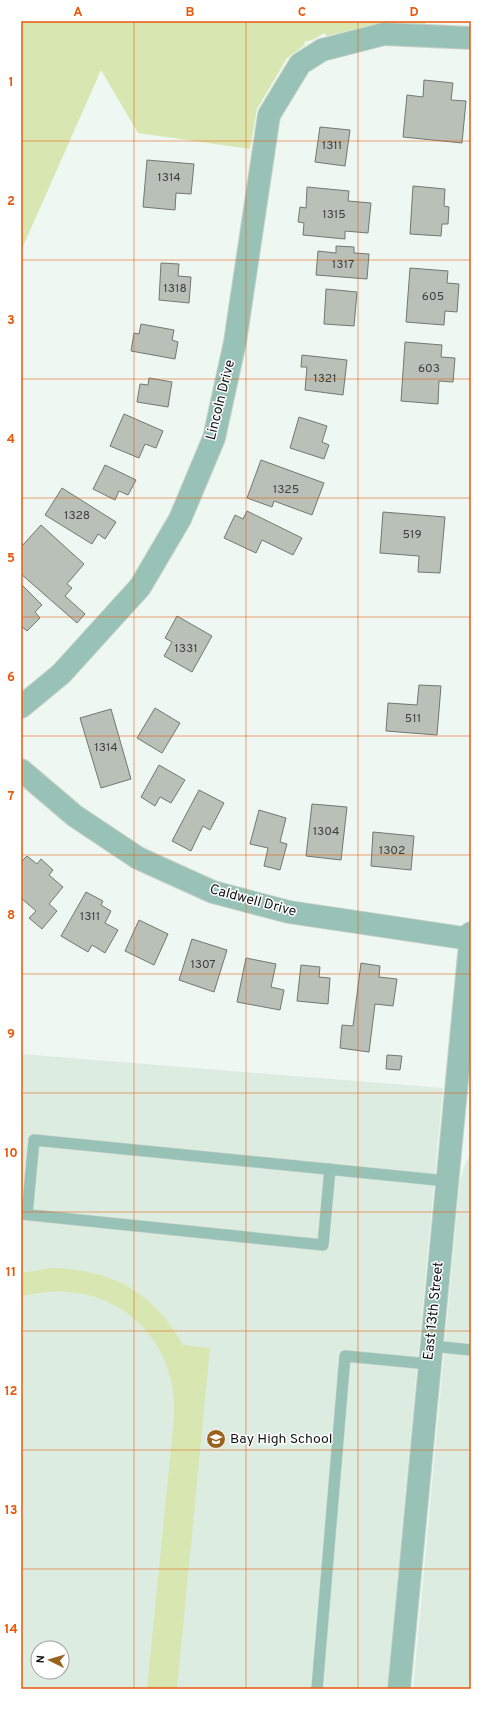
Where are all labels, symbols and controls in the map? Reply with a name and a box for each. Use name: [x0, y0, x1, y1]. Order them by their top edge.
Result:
text: A: [73, 5, 83, 21]
text: B: [186, 5, 195, 21]
text: C: [298, 5, 306, 21]
text: D: [409, 5, 419, 21]
text: 1: [8, 75, 14, 91]
house number: 1311: [322, 138, 342, 154]
house number: 1314: [157, 170, 181, 186]
text: 2: [7, 194, 15, 210]
house number: 1315: [322, 207, 346, 223]
house number: 1317: [332, 257, 354, 273]
house number: 1318: [163, 281, 187, 297]
house number: 605: [422, 289, 444, 305]
text: 3: [7, 313, 15, 329]
street label: Lincoln Drive: [203, 358, 239, 442]
house number: 603: [418, 361, 440, 377]
house number: 1321: [313, 371, 337, 387]
text: 4: [7, 432, 15, 448]
house number: 1325: [273, 482, 299, 498]
house number: 1328: [64, 508, 90, 524]
house number: 519: [402, 527, 422, 543]
text: 5: [7, 551, 15, 567]
house number: 1331: [174, 641, 198, 657]
text: 6: [7, 670, 15, 686]
house number: 511: [405, 711, 421, 727]
house number: 1314: [94, 740, 118, 756]
text: 7: [8, 789, 15, 805]
house number: 1304: [313, 824, 339, 840]
house number: 1302: [379, 843, 405, 859]
street label: Caldwell Drive: [208, 881, 298, 921]
text: 8: [7, 908, 15, 924]
house number: 1311: [80, 909, 100, 925]
house number: 1307: [190, 957, 216, 973]
text: 9: [7, 1027, 15, 1043]
text: 10: [4, 1146, 18, 1162]
street label: East 13th Street: [420, 1261, 448, 1361]
text: 11: [6, 1265, 16, 1281]
text: 12: [4, 1384, 18, 1400]
school or university icon: Bay High School: [205, 1428, 227, 1450]
place label: Bay High School: [230, 1431, 333, 1448]
text: 13: [5, 1503, 18, 1519]
text: 14: [4, 1622, 18, 1638]
north arrow: [30, 1640, 70, 1680]
text: N: [34, 1655, 48, 1664]

